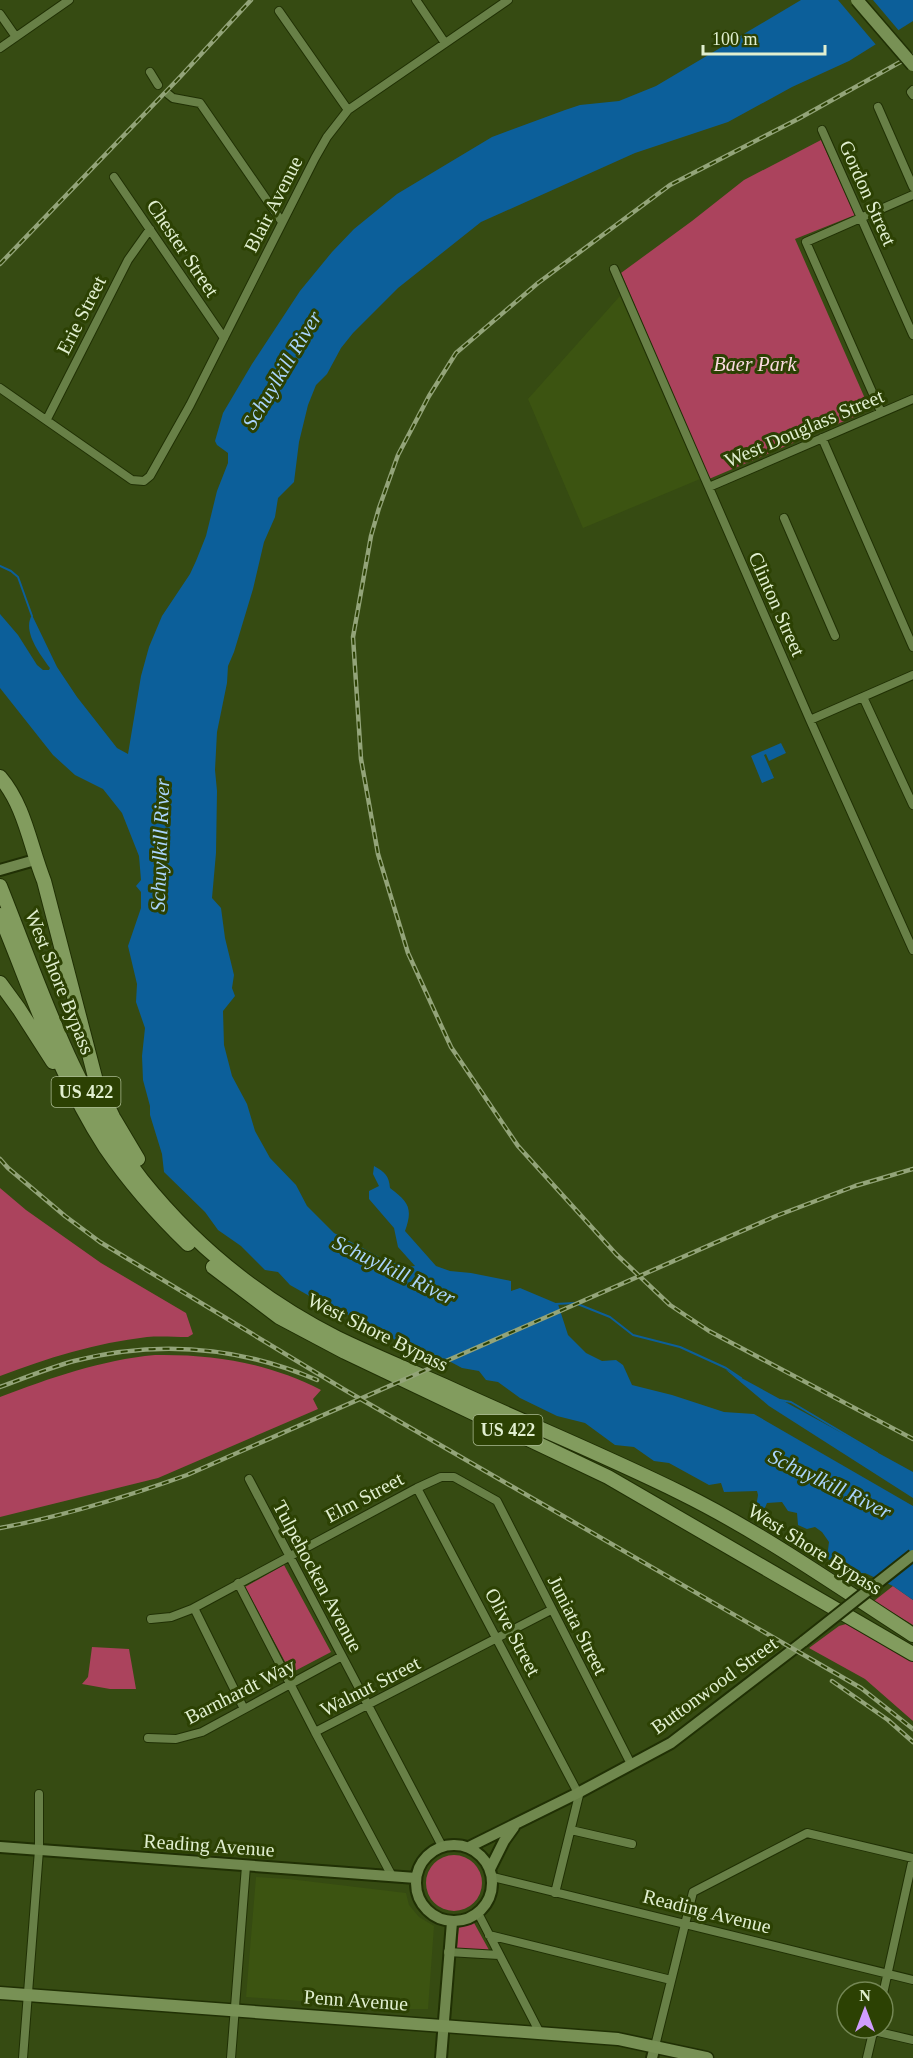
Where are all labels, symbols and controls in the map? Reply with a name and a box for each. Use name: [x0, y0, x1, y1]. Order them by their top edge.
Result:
scale bar: [703, 18, 824, 56]
text: 100 m: [712, 29, 758, 49]
street label: Gordon Street: [835, 137, 901, 249]
street label: Blair Avenue: [239, 152, 307, 256]
street label: Chester Street: [142, 195, 224, 301]
street label: Erie Street: [52, 272, 110, 358]
water label: Schuylkill River: [237, 306, 327, 433]
park label: Baer Park: [714, 353, 797, 375]
street label: West Douglass Street: [721, 384, 888, 472]
street label: Clinton Street: [744, 549, 810, 660]
water label: Schuylkill River: [146, 777, 174, 912]
street label: West Shore Bypass: [20, 907, 99, 1058]
road number: US 422: [52, 1077, 121, 1107]
water label: Schuylkill River: [329, 1230, 460, 1310]
street label: West Shore Bypass: [304, 1288, 452, 1377]
road number: US 422: [474, 1415, 542, 1445]
water label: Schuylkill River: [765, 1444, 896, 1524]
street label: Elm Street: [321, 1467, 407, 1527]
street label: Tulpehocken Avenue: [268, 1497, 367, 1656]
street label: West Shore Bypass: [743, 1499, 886, 1600]
street label: Juniata Street: [544, 1572, 613, 1679]
street label: Olive Street: [481, 1584, 545, 1680]
street label: Buttonwood Street: [647, 1632, 782, 1738]
street label: Walnut Street: [316, 1651, 424, 1721]
street label: Barnhardt Way: [181, 1654, 299, 1729]
street label: Reading Avenue: [143, 1829, 275, 1862]
street label: Reading Avenue: [640, 1884, 773, 1939]
north arrow: [835, 1980, 895, 2040]
street label: Penn Avenue: [303, 1985, 409, 2015]
text: N: [859, 1987, 871, 2004]

